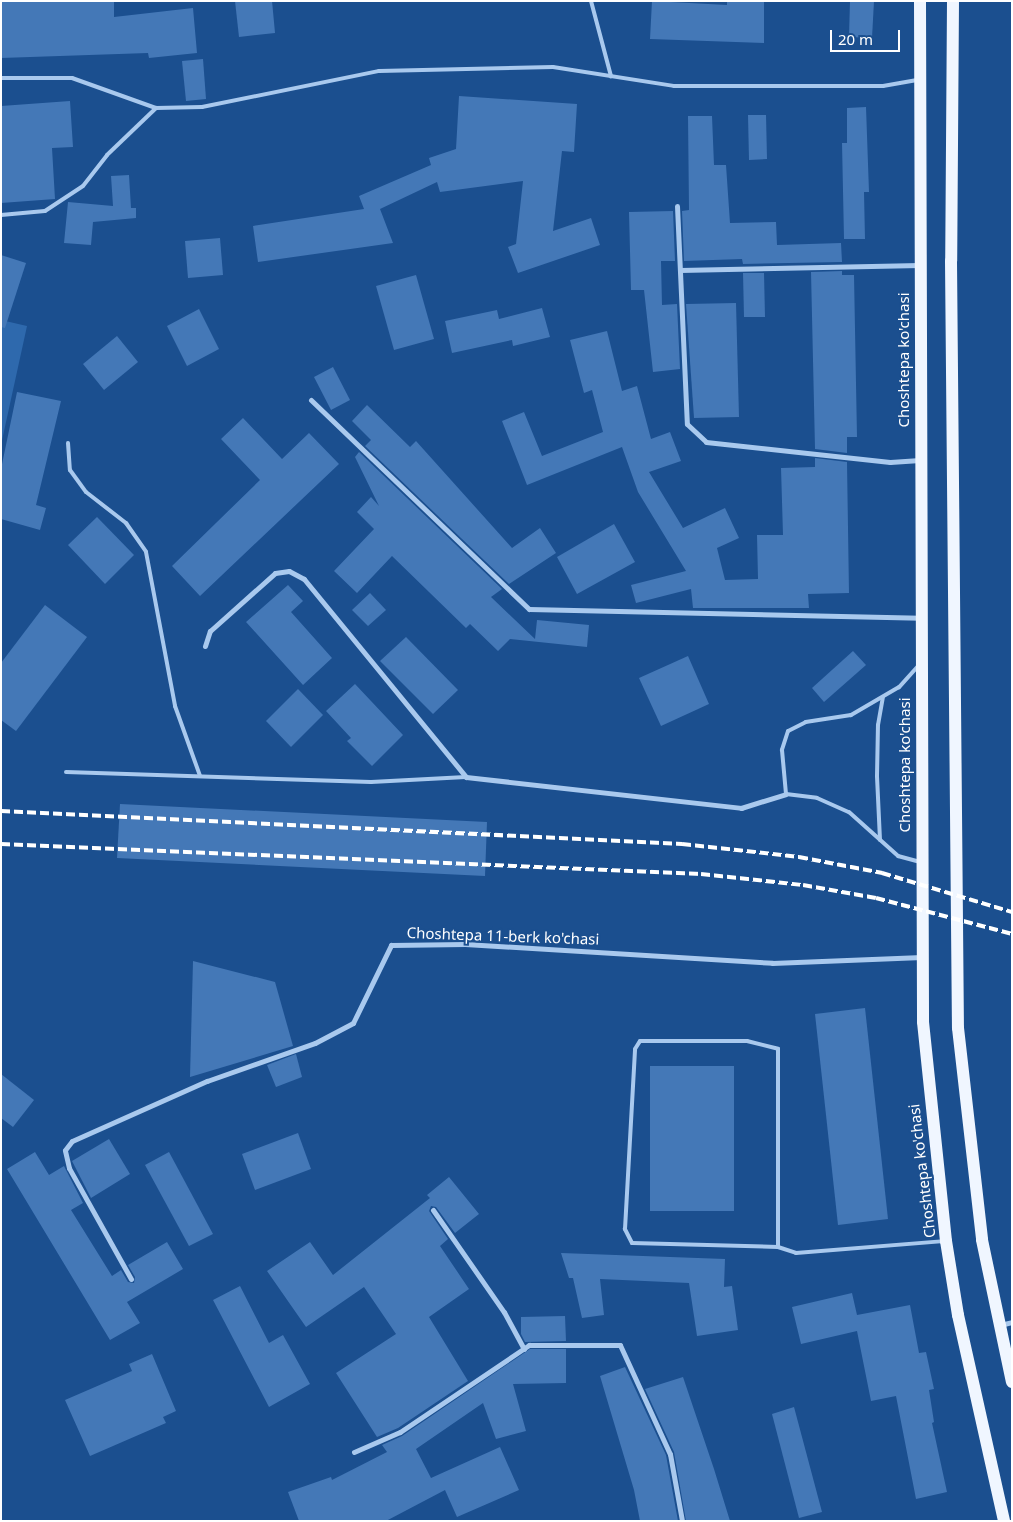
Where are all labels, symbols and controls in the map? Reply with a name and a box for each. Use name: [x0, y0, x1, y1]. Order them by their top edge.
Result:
scale bar: [833, 20, 903, 52]
text: 20 m: [838, 29, 873, 49]
street label: Choshtepa ko'chasi: [895, 292, 913, 428]
street label: Choshtepa ko'chasi: [896, 697, 914, 833]
street label: Choshtepa 11-berk ko'chasi: [406, 924, 600, 948]
street label: Choshtepa ko'chasi: [905, 1103, 939, 1239]

